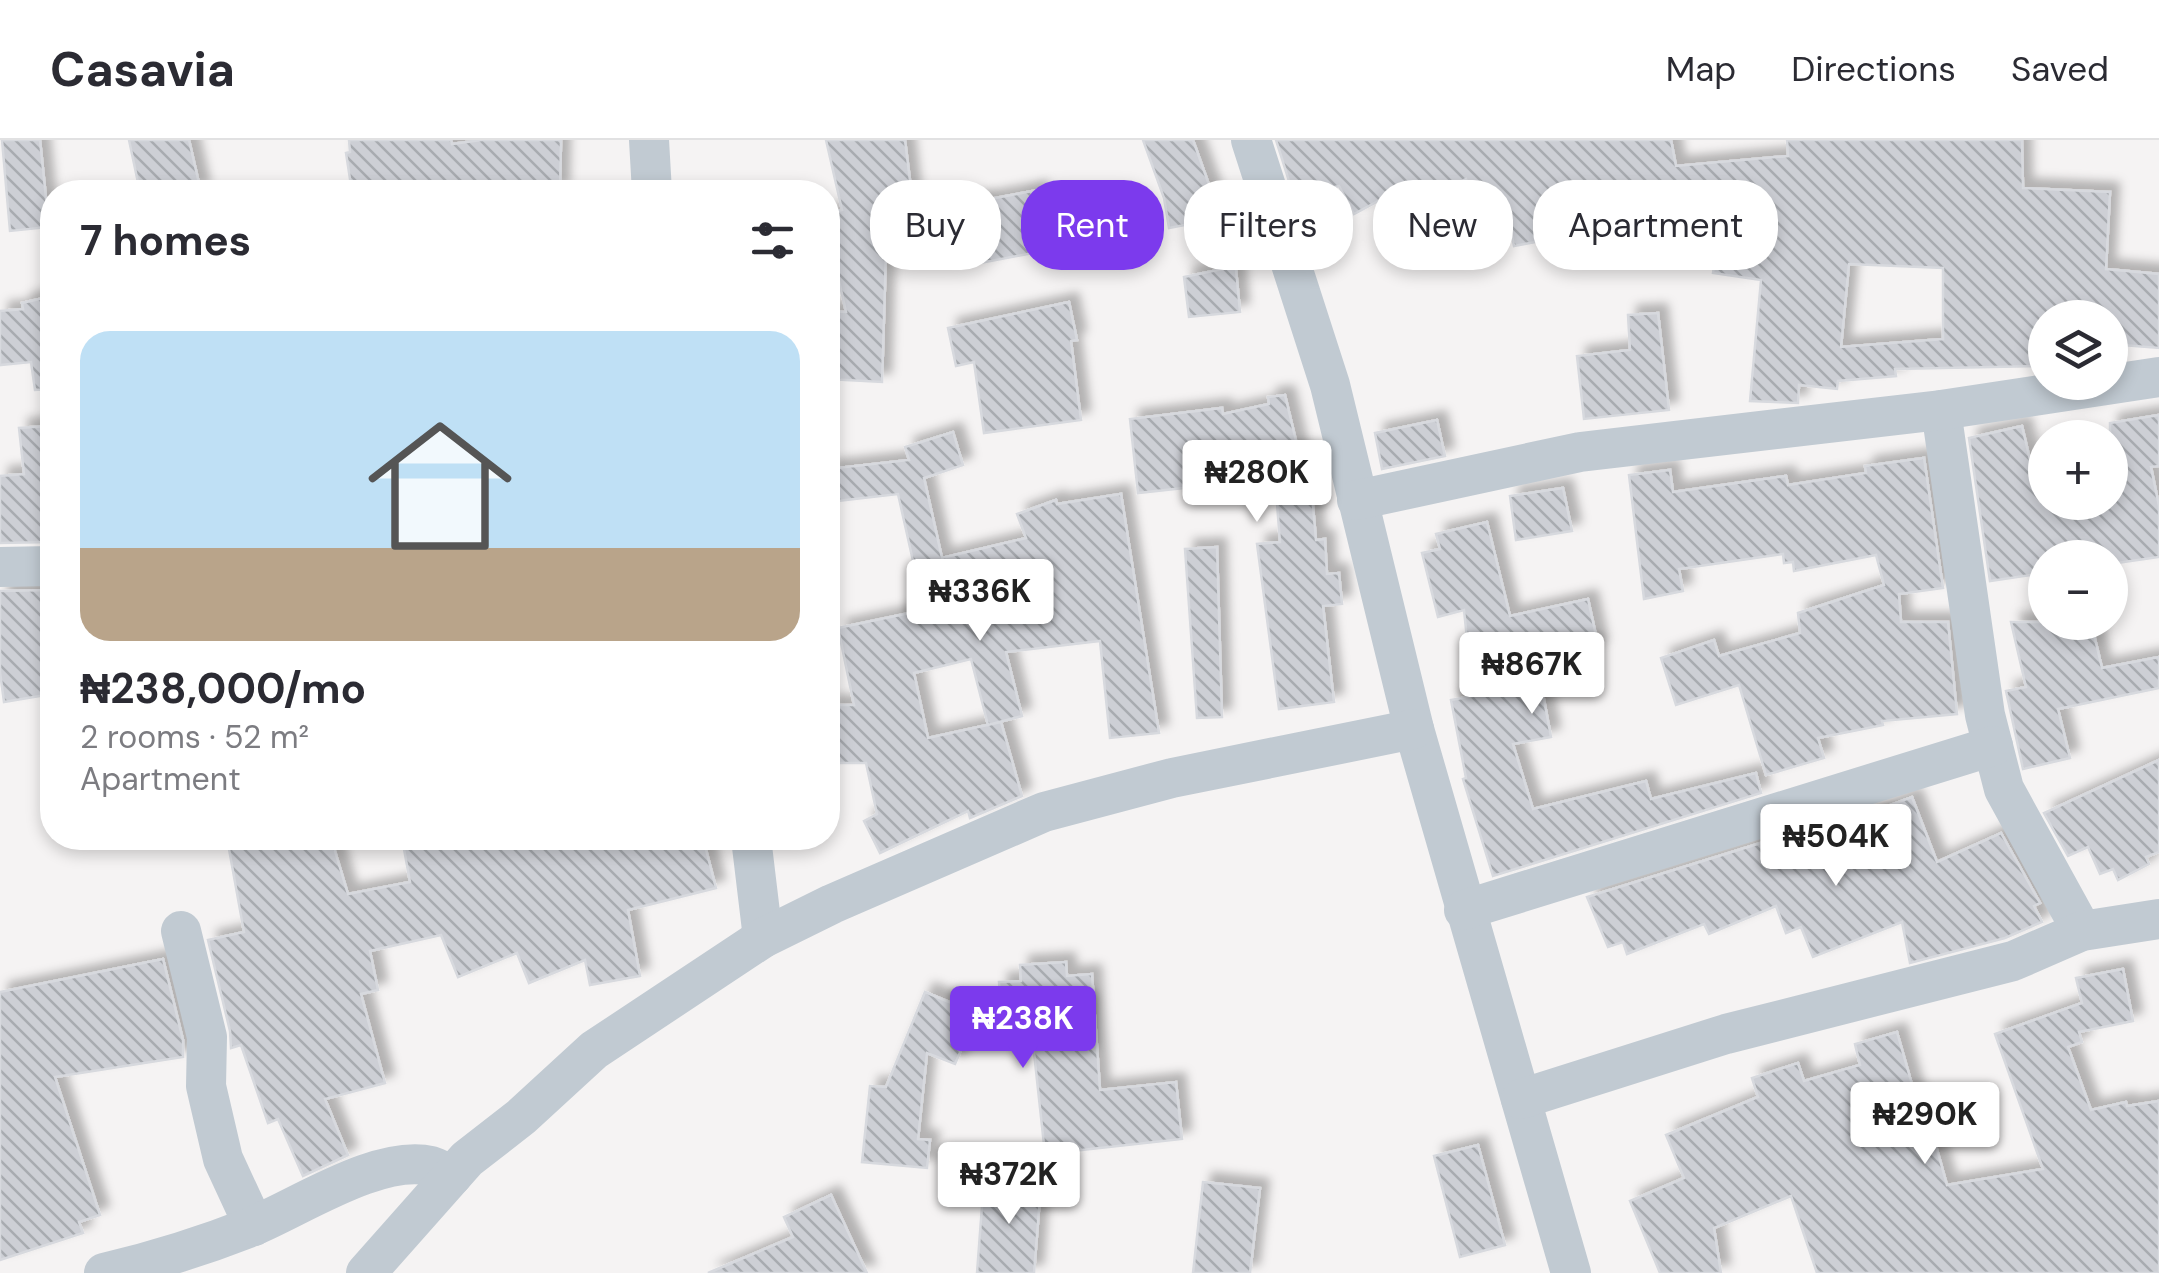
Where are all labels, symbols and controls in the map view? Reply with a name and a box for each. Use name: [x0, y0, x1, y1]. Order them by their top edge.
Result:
text: Casavia: [50, 38, 235, 101]
text: Map: [1666, 46, 1736, 92]
text: Directions: [1791, 46, 1956, 92]
text: Saved: [2011, 46, 2109, 92]
chip: Buy: [870, 180, 1001, 270]
chip: Rent: [1021, 180, 1164, 270]
chip: Filters: [1184, 180, 1353, 270]
chip: New: [1373, 180, 1513, 270]
chip: Apartment: [1533, 180, 1778, 270]
text: 7 homes: [80, 213, 251, 268]
icon: filters: [745, 213, 800, 268]
map controls: [2028, 300, 2128, 640]
button: layers: [2028, 300, 2128, 400]
icon: home: [350, 396, 530, 576]
button: +: [2028, 420, 2128, 520]
pin: ₦280K: [1187, 440, 1327, 525]
text: ₦280K: [1204, 451, 1310, 493]
button: −: [2028, 540, 2128, 640]
pin: ₦336K: [910, 559, 1050, 644]
text: ₦336K: [929, 570, 1031, 612]
pin: ₦867K: [1462, 632, 1602, 717]
text: ₦867K: [1481, 643, 1583, 685]
text: ₦238,000/mo: [80, 661, 366, 716]
text: 2 rooms · 52 m²: [80, 716, 309, 758]
text: Apartment: [80, 758, 241, 800]
pin: ₦504K: [1766, 804, 1906, 889]
text: ₦504K: [1782, 815, 1890, 857]
pin: ₦238K: [953, 986, 1093, 1071]
text: ₦238K: [972, 997, 1074, 1039]
pin: ₦290K: [1855, 1082, 1995, 1167]
text: ₦290K: [1872, 1093, 1978, 1135]
pin: ₦372K: [939, 1142, 1079, 1227]
text: ₦372K: [960, 1153, 1058, 1195]

